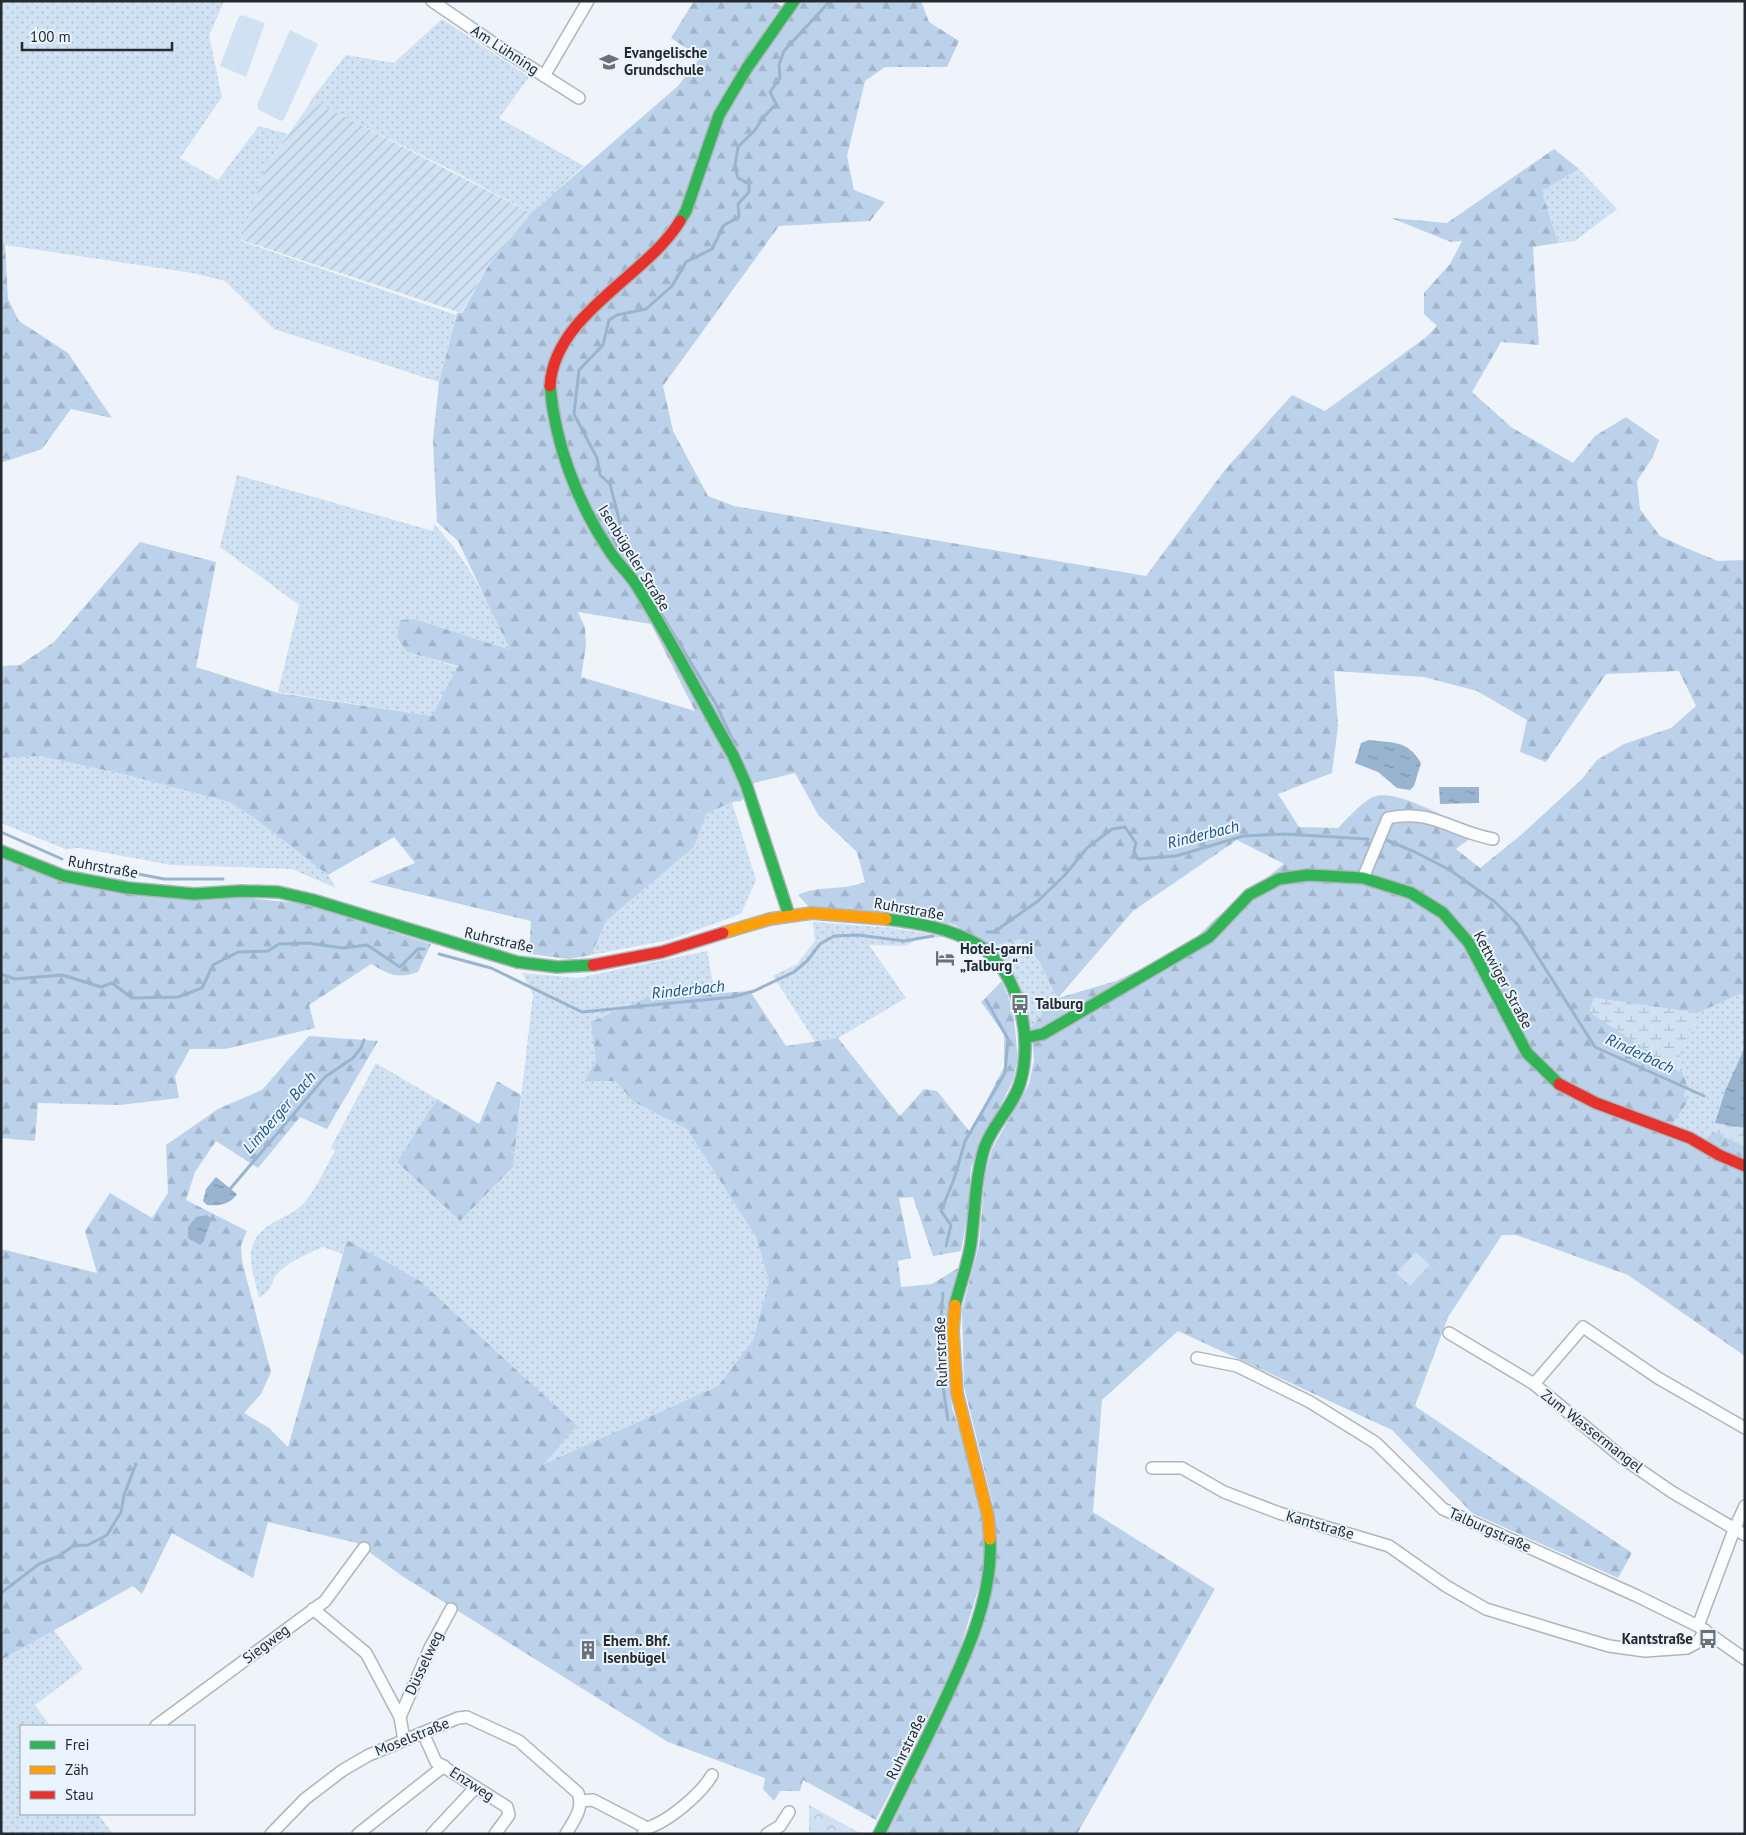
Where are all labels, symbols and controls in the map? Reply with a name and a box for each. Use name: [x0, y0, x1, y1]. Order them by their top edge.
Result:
scale bar: [22, 20, 172, 52]
street label: Am Lühning: [468, 21, 543, 79]
text: 100 m: [30, 27, 71, 46]
place label: Evangelische Grundschule: [624, 43, 708, 79]
school or university icon: Evangelische Grundschule: [598, 51, 620, 73]
street label: Isenbügeler Straße: [594, 501, 675, 614]
water label: Rinderbach: [1165, 815, 1241, 853]
street label: Ruhrstraße: [67, 851, 140, 882]
street label: Ruhrstraße: [873, 893, 946, 924]
street label: Ruhrstraße: [463, 922, 536, 957]
street label: Kettwiger Straße: [1470, 928, 1537, 1032]
place label: Hotel-garni „Talburg“: [960, 939, 1033, 975]
hotel icon: Hotel-garni „Talburg“: [934, 947, 956, 969]
water label: Rinderbach: [650, 975, 726, 1003]
bus stop icon: Talburg: [1009, 993, 1031, 1015]
place label: Talburg: [1035, 994, 1083, 1013]
water label: Rinderbach: [1602, 1028, 1678, 1078]
water label: Limberger Bach: [238, 1067, 320, 1157]
street label: Ruhrstraße: [930, 1316, 951, 1388]
street label: Zum Wassermangel: [1537, 1385, 1648, 1477]
street label: Talburgstraße: [1446, 1503, 1534, 1556]
street label: Kantstraße: [1284, 1506, 1356, 1543]
street label: Siegweg: [238, 1620, 293, 1667]
street label: Düsselweg: [400, 1628, 447, 1698]
bus stop icon: Kantstraße: [1697, 1628, 1719, 1650]
place label: Kantstraße: [1622, 1629, 1693, 1648]
place label: Ehem. Bhf. Isenbügel: [603, 1631, 671, 1667]
building icon: Ehem. Bhf. Isenbügel: [577, 1639, 599, 1661]
street label: Ruhrstraße: [882, 1711, 930, 1783]
street label: Moselstraße: [372, 1713, 452, 1760]
legend: [20, 1725, 195, 1815]
text: Frei: [65, 1735, 90, 1754]
text: Zäh: [65, 1760, 89, 1779]
street label: Enzweg: [446, 1762, 498, 1805]
text: Stau: [65, 1785, 94, 1804]

